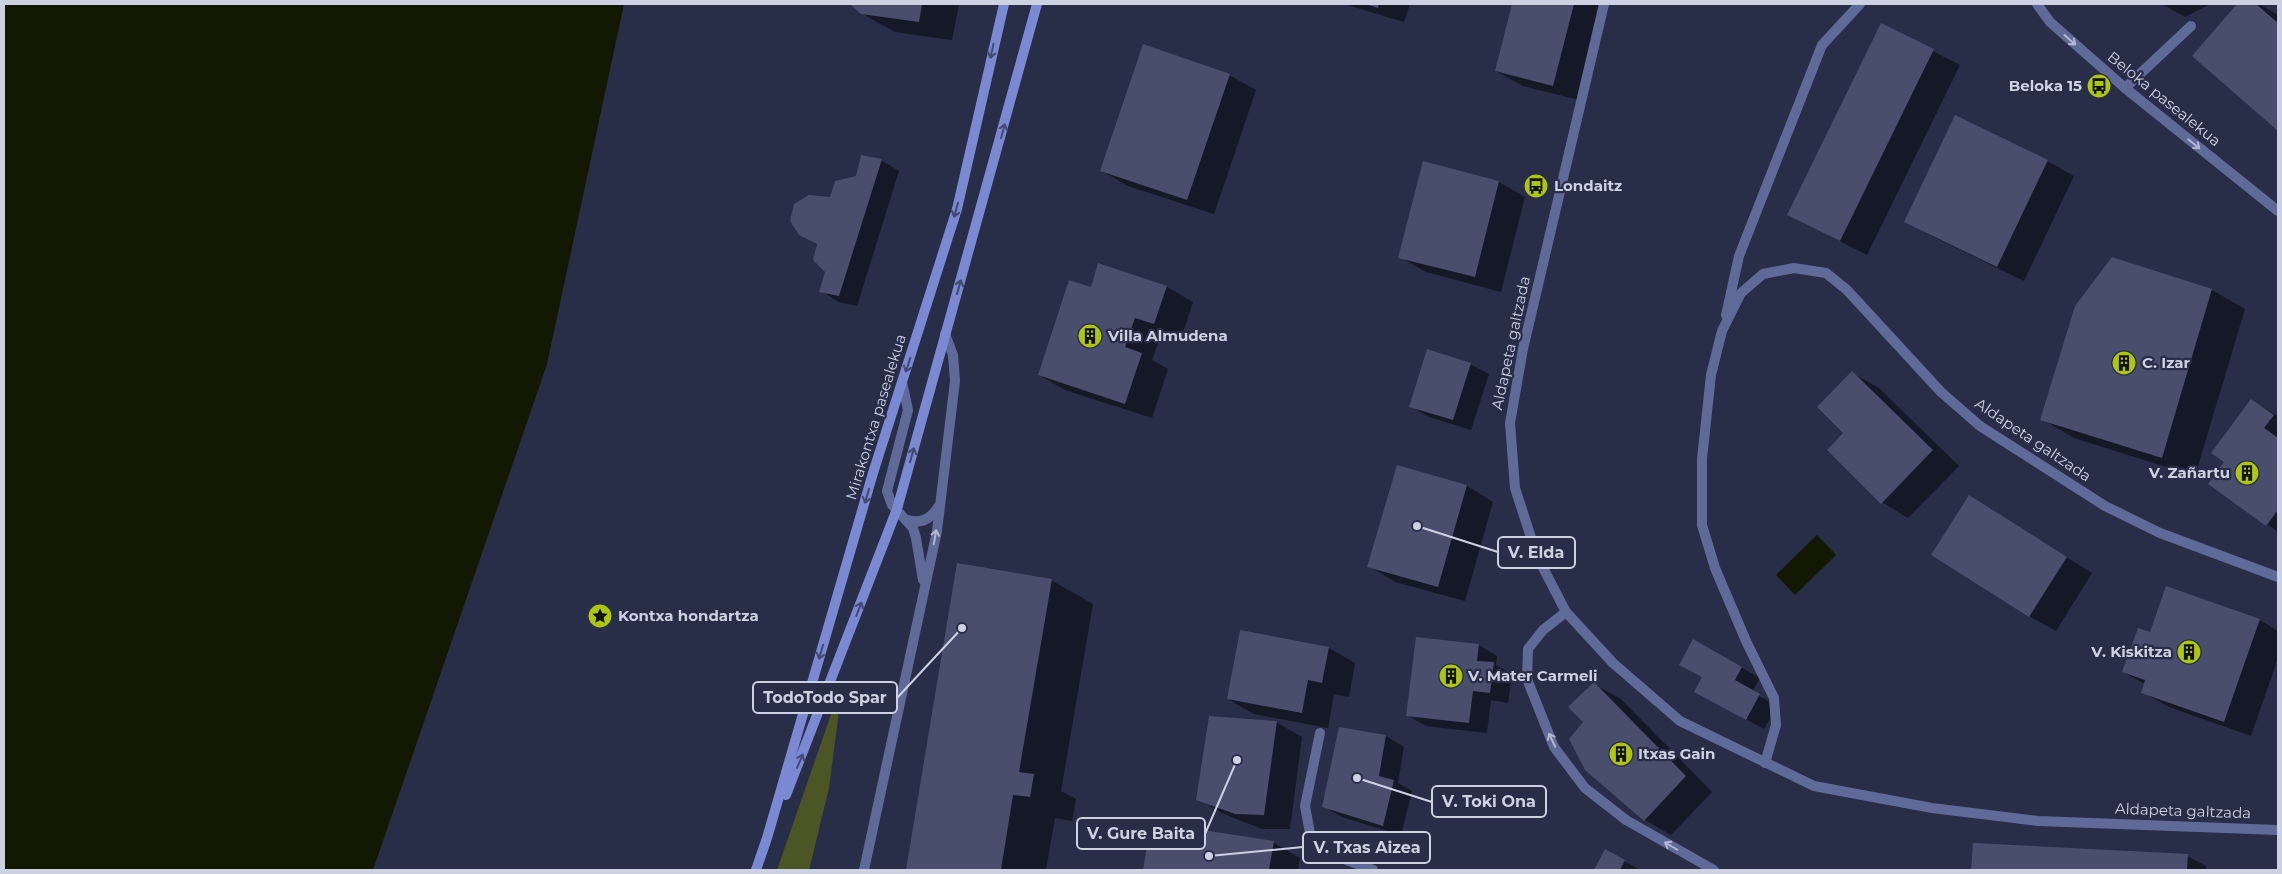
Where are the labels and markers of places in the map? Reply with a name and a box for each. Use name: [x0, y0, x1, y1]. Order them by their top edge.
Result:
bus stop icon: Beloka 15: [2086, 73, 2112, 99]
place label: Beloka 15: [2009, 76, 2082, 95]
bus stop icon: Londaitz: [1523, 173, 1549, 199]
place label: Londaitz: [1554, 176, 1622, 195]
building icon: Villa Almudena: [1077, 323, 1103, 349]
place label: Villa Almudena: [1107, 326, 1228, 345]
building icon: C. Izar: [2111, 350, 2137, 376]
place label: C. Izar: [2142, 353, 2191, 372]
building icon: V. Zañartu: [2234, 460, 2260, 486]
place label: V. Zañartu: [2148, 463, 2230, 482]
callout: V. Elda: [1498, 537, 1575, 568]
place icon: Kontxa hondartza: [587, 603, 613, 629]
place label: Kontxa hondartza: [618, 606, 759, 625]
building icon: V. Kiskitza: [2176, 639, 2202, 665]
place label: V. Kiskitza: [2090, 642, 2172, 661]
building icon: V. Mater Carmeli: [1438, 663, 1464, 689]
place label: V. Mater Carmeli: [1467, 666, 1598, 685]
callout: TodoTodo Spar: [753, 682, 897, 713]
building icon: Itxas Gain: [1608, 741, 1634, 767]
place label: Itxas Gain: [1638, 744, 1715, 763]
callout: V. Toki Ona: [1432, 786, 1546, 817]
callout: V. Gure Baita: [1077, 818, 1205, 849]
callout: V. Txas Aizea: [1303, 832, 1430, 863]

